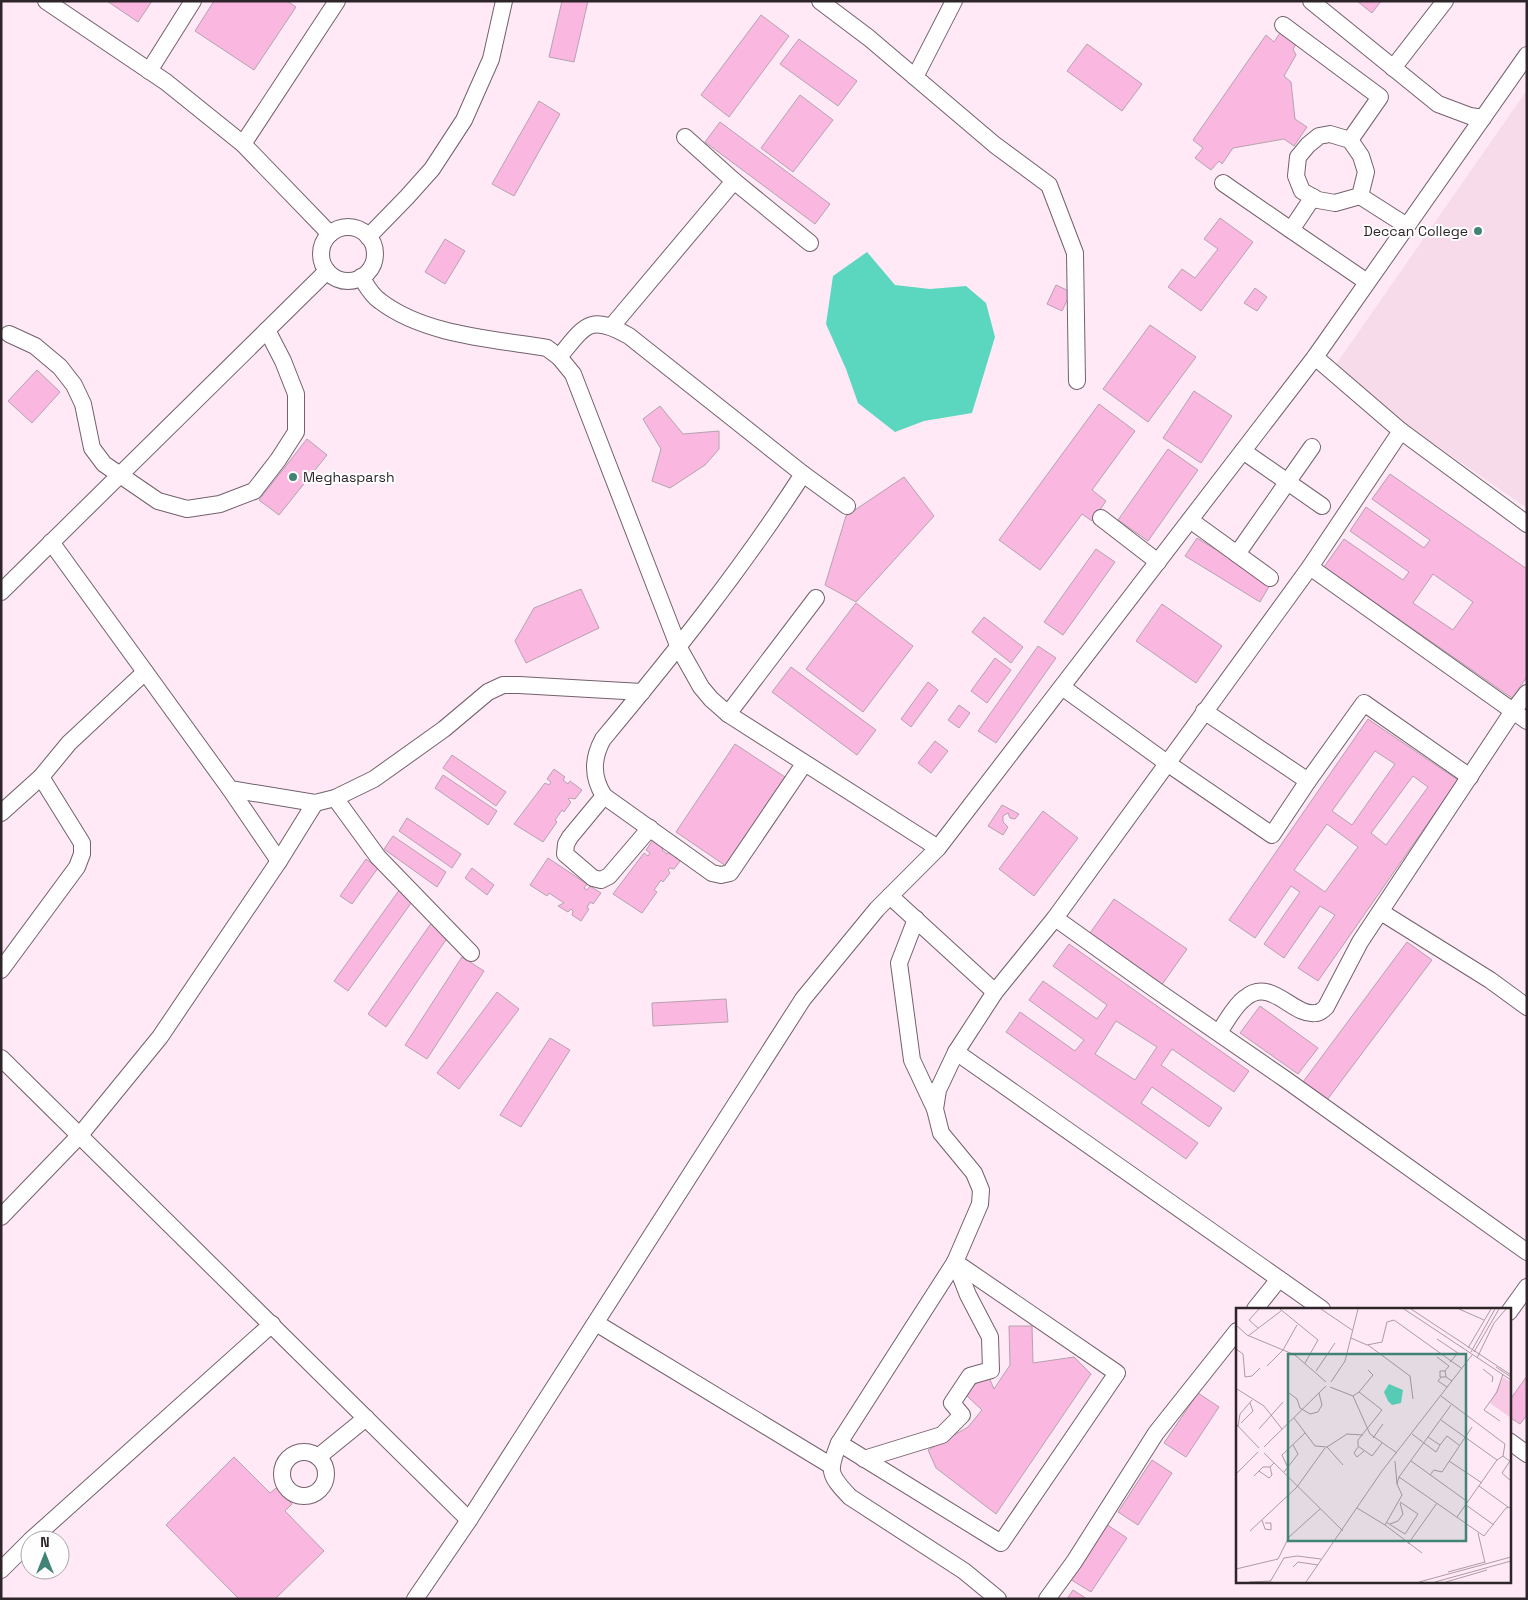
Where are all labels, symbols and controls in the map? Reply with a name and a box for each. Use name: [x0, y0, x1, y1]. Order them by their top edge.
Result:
place label: Deccan College: [1363, 222, 1468, 240]
marker: Deccan College: [1472, 225, 1484, 237]
place label: Meghasparsh: [303, 468, 395, 486]
marker: Meghasparsh: [287, 471, 299, 483]
inset map: [1236, 1308, 1510, 1582]
north arrow: [20, 1530, 70, 1580]
text: N: [40, 1533, 50, 1551]

